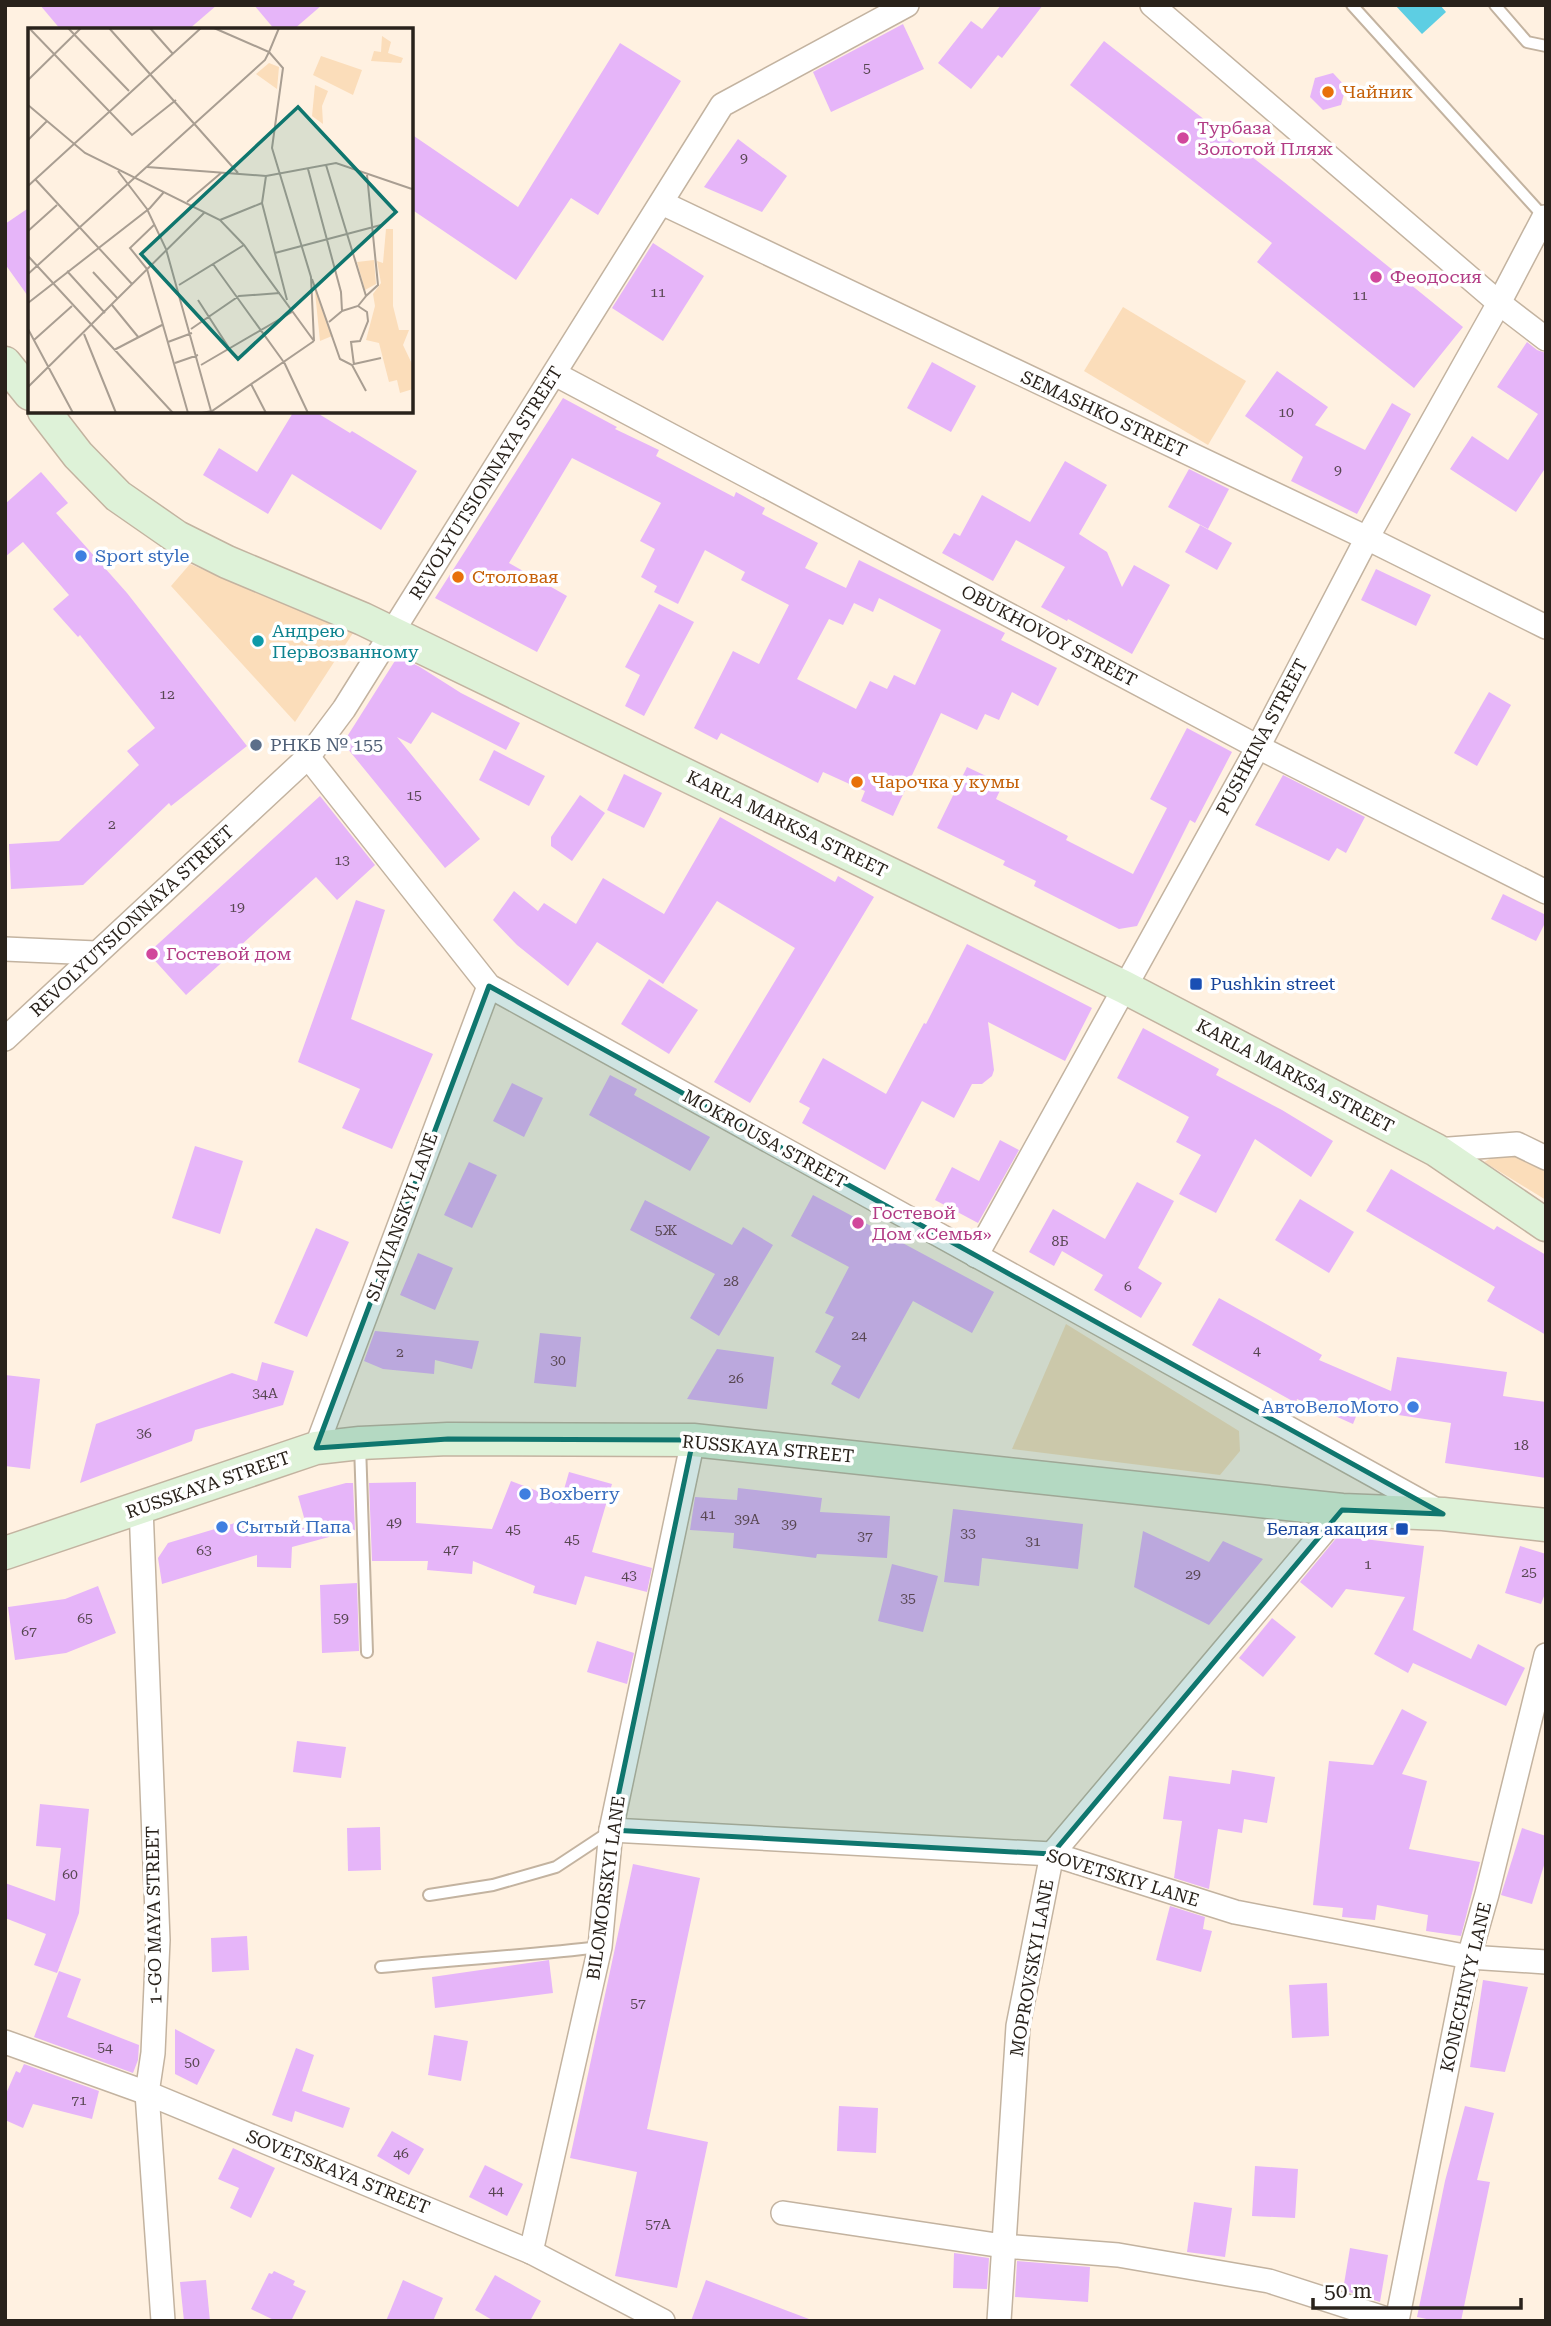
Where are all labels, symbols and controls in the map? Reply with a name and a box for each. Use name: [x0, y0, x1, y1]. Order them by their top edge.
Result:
inset map: [28, 28, 413, 413]
house number: 5: [863, 60, 871, 76]
place label: Чайник: [1342, 81, 1413, 102]
marker: Чайник: [1320, 84, 1336, 100]
place label: Турбаза Золотой Пляж: [1197, 117, 1334, 159]
marker: Турбаза Золотой Пляж: [1175, 130, 1191, 146]
house number: 9: [740, 150, 748, 166]
place label: Феодосия: [1390, 266, 1482, 287]
marker: Феодосия: [1368, 269, 1384, 285]
house number: 11: [650, 284, 666, 300]
house number: 11: [1352, 287, 1368, 303]
street label: REVOLYUTSIONNAYA STREET: [405, 362, 566, 603]
street label: SEMASHKO STREET: [1018, 366, 1191, 461]
house number: 10: [1278, 404, 1294, 420]
house number: 9: [1334, 462, 1342, 478]
place label: Sport style: [95, 545, 190, 566]
marker: Sport style: [73, 548, 89, 564]
place label: Столовая: [472, 566, 559, 587]
marker: Столовая: [450, 569, 466, 585]
street label: OBUKHOVOY STREET: [958, 580, 1141, 691]
place label: Андрею Первозванному: [272, 620, 419, 662]
marker: Андрею Первозванному: [250, 633, 266, 649]
street label: PUSHKINA STREET: [1212, 655, 1312, 818]
house number: 12: [159, 686, 175, 702]
place label: РНКБ № 155: [270, 734, 383, 755]
marker: РНКБ № 155: [248, 737, 264, 753]
street label: KARLA MARKSA STREET: [683, 766, 891, 881]
place label: Чарочка у кумы: [871, 771, 1020, 792]
marker: Чарочка у кумы: [849, 774, 865, 790]
house number: 15: [406, 787, 422, 803]
house number: 2: [108, 816, 116, 832]
street label: REVOLYUTSIONNAYA STREET: [25, 821, 238, 1021]
house number: 13: [334, 852, 350, 868]
house number: 19: [229, 899, 245, 915]
place label: Гостевой дом: [166, 943, 291, 964]
marker: Гостевой дом: [144, 946, 160, 962]
place label: Pushkin street: [1210, 973, 1336, 994]
marker: Pushkin street: [1188, 976, 1204, 992]
street label: KARLA MARKSA STREET: [1193, 1014, 1398, 1137]
street label: MOKROUSA STREET: [680, 1085, 851, 1192]
street label: SLAVIANSKYI LANE: [361, 1130, 442, 1304]
place label: Гостевой Дом «Семья»: [872, 1202, 992, 1244]
marker: Гостевой Дом «Семья»: [850, 1215, 866, 1231]
house number: 5Ж: [655, 1222, 678, 1238]
house number: 8Б: [1052, 1233, 1068, 1249]
house number: 28: [723, 1273, 739, 1289]
house number: 6: [1124, 1278, 1132, 1294]
house number: 24: [851, 1327, 867, 1343]
house number: 4: [1253, 1342, 1261, 1358]
house number: 2: [396, 1344, 404, 1360]
house number: 30: [550, 1352, 566, 1368]
house number: 26: [728, 1370, 744, 1386]
house number: 34А: [252, 1385, 278, 1401]
place label: АвтоВелоМото: [1262, 1396, 1399, 1417]
marker: АвтоВелоМото: [1405, 1399, 1421, 1415]
house number: 36: [136, 1425, 152, 1441]
street label: RUSSKAYA STREET: [681, 1431, 855, 1466]
house number: 18: [1513, 1437, 1529, 1453]
street label: RUSSKAYA STREET: [123, 1447, 293, 1523]
place label: Boxberry: [539, 1483, 620, 1504]
marker: Boxberry: [517, 1486, 533, 1502]
house number: 41: [700, 1506, 716, 1522]
house number: 39А: [734, 1511, 760, 1527]
house number: 49: [386, 1514, 402, 1530]
place label: Сытый Папа: [236, 1516, 351, 1537]
house number: 39: [781, 1516, 797, 1532]
place label: Белая акация: [1266, 1518, 1388, 1539]
marker: Сытый Папа: [214, 1519, 230, 1535]
house number: 45: [505, 1521, 521, 1537]
marker: Белая акация: [1394, 1521, 1410, 1537]
house number: 33: [960, 1525, 976, 1541]
house number: 37: [857, 1528, 873, 1544]
house number: 45: [564, 1531, 580, 1547]
house number: 31: [1025, 1533, 1041, 1549]
house number: 47: [443, 1541, 459, 1557]
house number: 63: [196, 1542, 212, 1558]
house number: 1: [1364, 1556, 1372, 1572]
house number: 25: [1521, 1564, 1537, 1580]
house number: 29: [1185, 1566, 1201, 1582]
house number: 43: [621, 1567, 637, 1583]
house number: 35: [900, 1590, 916, 1606]
house number: 65: [77, 1610, 93, 1626]
house number: 59: [333, 1610, 349, 1626]
house number: 67: [21, 1623, 37, 1639]
street label: BILOMORSKYI LANE: [582, 1794, 629, 1981]
street label: 1-GO MAYA STREET: [141, 1826, 166, 2004]
street label: SOVETSKIY LANE: [1044, 1844, 1202, 1911]
house number: 60: [62, 1866, 78, 1882]
street label: MOPROVSKYI LANE: [1006, 1878, 1057, 2058]
street label: KONECHNYY LANE: [1436, 1900, 1495, 2074]
house number: 57: [630, 1995, 646, 2011]
house number: 54: [97, 2039, 113, 2055]
house number: 50: [184, 2054, 200, 2070]
house number: 71: [71, 2092, 87, 2108]
street label: SOVETSKAYA STREET: [243, 2125, 433, 2218]
house number: 46: [393, 2145, 409, 2161]
house number: 44: [488, 2182, 504, 2198]
house number: 57А: [645, 2216, 671, 2232]
scale bar: [1313, 2266, 1521, 2310]
text: 50 m: [1324, 2279, 1372, 2303]

